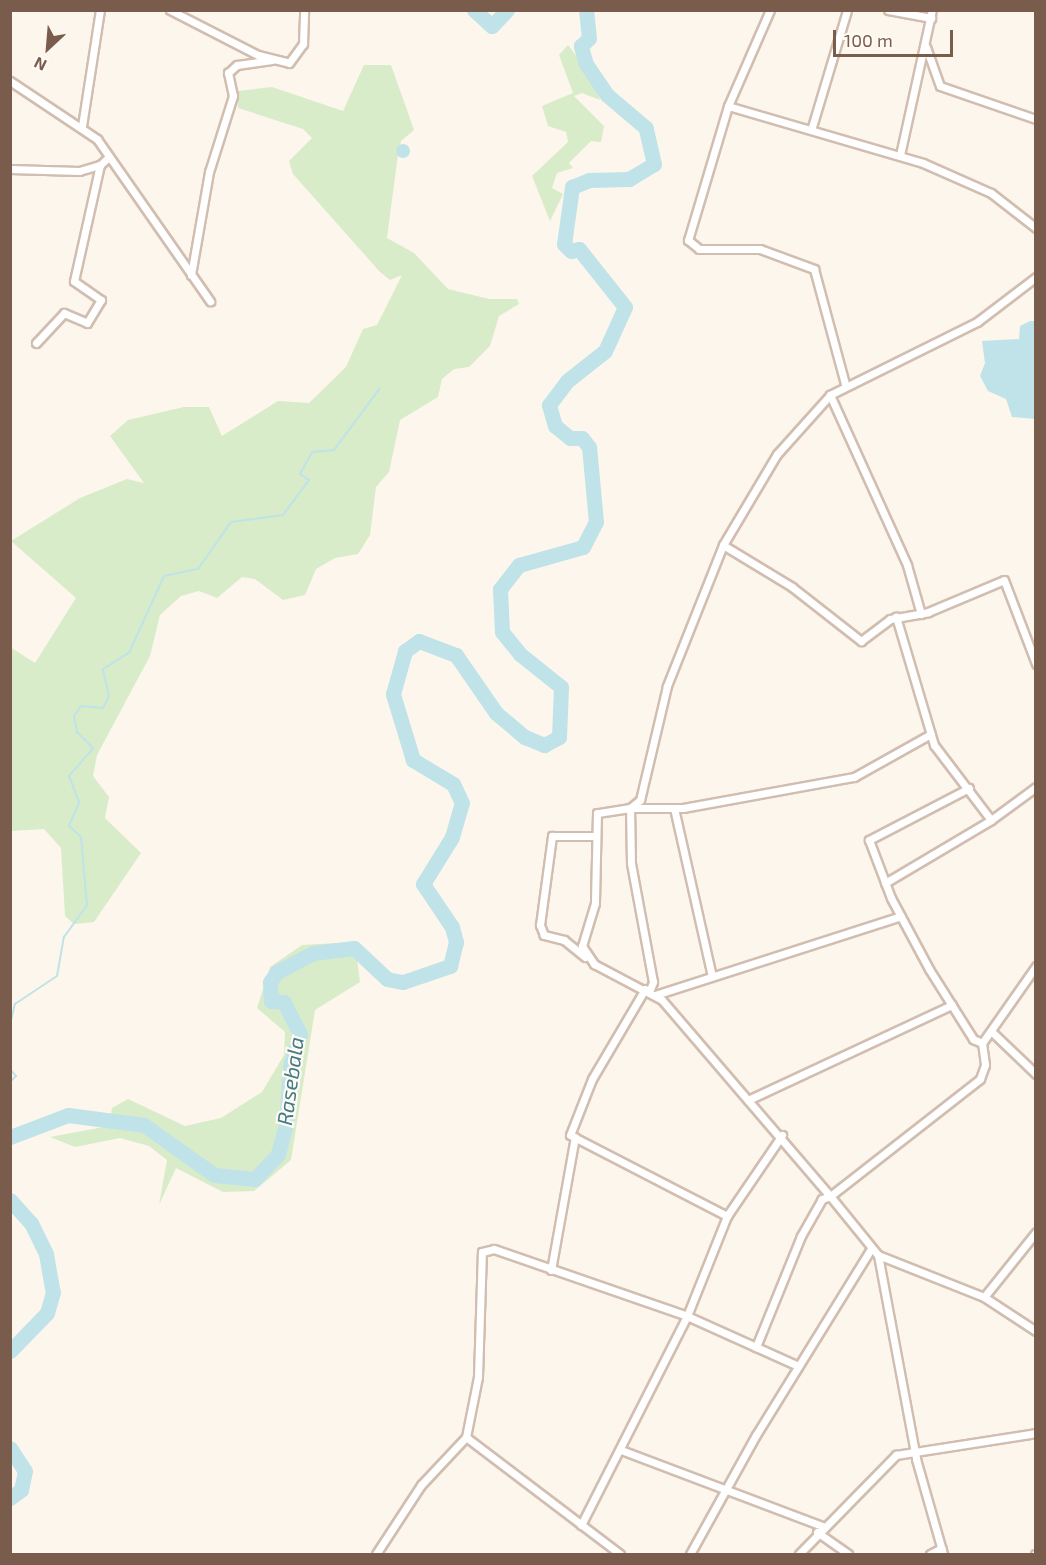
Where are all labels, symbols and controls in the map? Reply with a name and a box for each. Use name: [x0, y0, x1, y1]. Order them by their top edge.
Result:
north arrow: [18, 18, 78, 78]
scale bar: [836, 18, 956, 56]
text: 100 m: [844, 29, 893, 51]
text: N: [31, 54, 49, 76]
water label: Rasebala: [271, 1035, 309, 1127]

